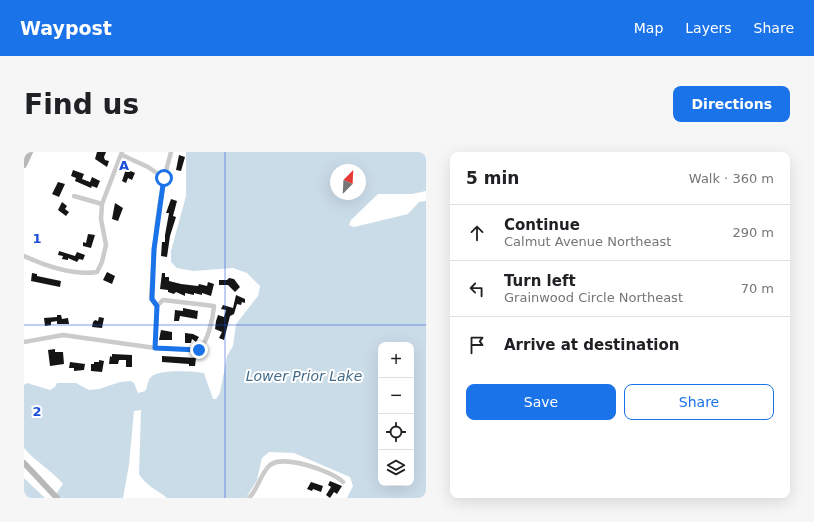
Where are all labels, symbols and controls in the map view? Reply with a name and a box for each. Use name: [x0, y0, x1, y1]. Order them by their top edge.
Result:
text: Waypost: [20, 17, 112, 39]
text: Map: [634, 20, 663, 36]
text: Layers: [685, 20, 732, 36]
text: Share: [754, 20, 794, 36]
button: Directions: [673, 86, 790, 122]
text: Find us: [24, 88, 139, 121]
text: A: [119, 158, 129, 173]
north arrow: [330, 164, 366, 200]
text: 5 min: [466, 168, 519, 188]
route start: [155, 169, 173, 187]
text: Walk · 360 m: [689, 171, 774, 186]
text: Continue: [504, 216, 580, 234]
icon: ahead: [466, 222, 488, 244]
text: 290 m: [732, 225, 774, 240]
text: 1: [32, 231, 42, 246]
text: Calmut Avenue Northeast: [504, 234, 671, 249]
text: Turn left: [504, 272, 576, 290]
icon: left: [466, 278, 488, 300]
text: 70 m: [741, 281, 774, 296]
text: Grainwood Circle Northeast: [504, 290, 683, 305]
icon: arrive: [466, 334, 488, 356]
text: Arrive at destination: [504, 336, 679, 354]
route end: [190, 341, 208, 359]
map controls: [378, 342, 414, 486]
button: +: [378, 342, 414, 378]
water label: Lower Prior Lake: [246, 368, 362, 384]
button: −: [378, 378, 414, 414]
button: Save: [466, 384, 616, 420]
button: Share: [624, 384, 774, 420]
text: 2: [32, 404, 42, 419]
button: locate: [378, 414, 414, 450]
button: layers: [378, 450, 414, 486]

